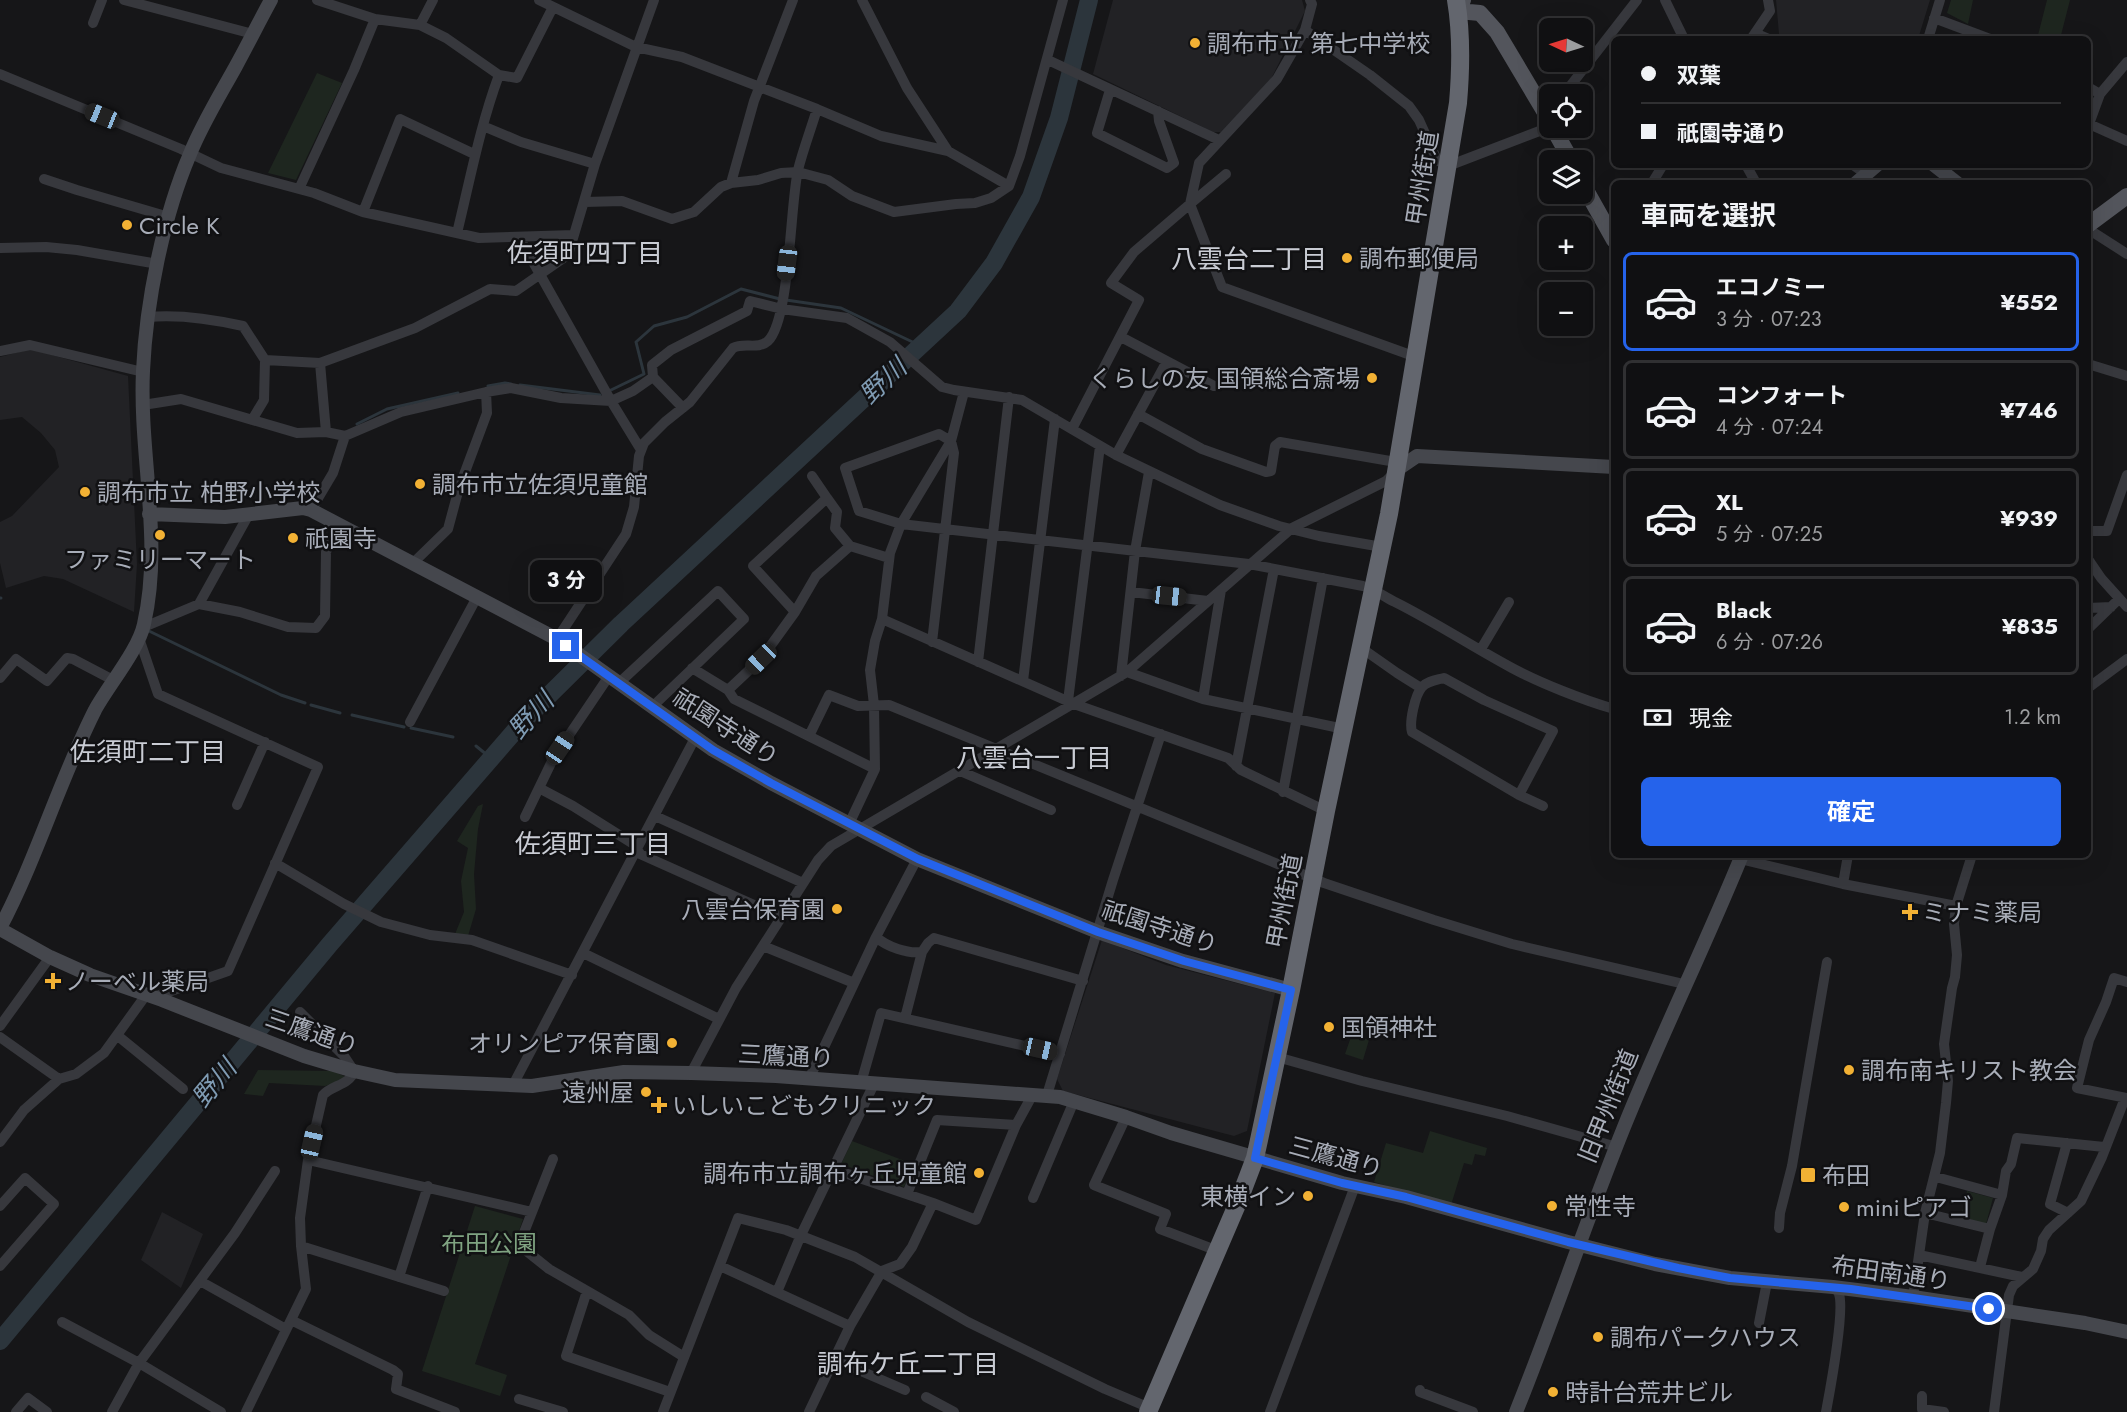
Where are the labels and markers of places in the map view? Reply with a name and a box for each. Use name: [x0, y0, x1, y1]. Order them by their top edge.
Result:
place label: 調布市立 第七中学校: [1207, 26, 1430, 61]
marker: 調布市立 第七中学校: [1188, 36, 1202, 50]
place label: Circle K: [139, 208, 220, 243]
marker: Circle K: [120, 218, 134, 232]
place label: 調布郵便局: [1359, 241, 1479, 276]
marker: 調布郵便局: [1340, 251, 1354, 265]
place label: くらしの友 国領総合斎場: [1089, 361, 1360, 396]
marker: くらしの友 国領総合斎場: [1365, 371, 1379, 385]
place label: 調布市立佐須児童館: [432, 467, 648, 502]
place label: 調布市立 柏野小学校: [97, 475, 320, 510]
marker: 調布市立佐須児童館: [413, 477, 427, 491]
marker: 調布市立 柏野小学校: [78, 485, 92, 499]
place label: 祇園寺: [305, 521, 377, 556]
marker: ファミリーマート: [153, 528, 167, 542]
marker: 祇園寺: [286, 531, 300, 545]
place label: ファミリーマート: [64, 542, 256, 577]
place label: 八雲台保育園: [681, 892, 825, 927]
place label: ミナミ薬局: [1922, 895, 2042, 930]
marker: 八雲台保育園: [830, 902, 844, 916]
marker: ミナミ薬局: [1903, 905, 1917, 919]
place label: ノーベル薬局: [65, 964, 209, 999]
marker: ノーベル薬局: [46, 974, 60, 988]
place label: 国領神社: [1341, 1010, 1437, 1045]
marker: 国領神社: [1322, 1020, 1336, 1034]
place label: オリンピア保育園: [468, 1026, 660, 1061]
marker: オリンピア保育園: [665, 1036, 679, 1050]
place label: 調布南キリスト教会: [1861, 1053, 2077, 1088]
marker: 調布南キリスト教会: [1842, 1063, 1856, 1077]
place label: 遠州屋: [562, 1075, 634, 1110]
marker: 遠州屋: [639, 1085, 653, 1099]
place label: いしいこどもクリニック: [672, 1088, 936, 1123]
marker: いしいこどもクリニック: [650, 1096, 668, 1114]
place label: 調布市立調布ヶ丘児童館: [703, 1156, 967, 1191]
place label: 布田: [1822, 1158, 1870, 1193]
marker: 調布市立調布ヶ丘児童館: [972, 1166, 986, 1180]
marker: 布田: [1799, 1166, 1817, 1184]
place label: 東横イン: [1200, 1179, 1296, 1214]
marker: 東横イン: [1301, 1189, 1315, 1203]
place label: 常性寺: [1564, 1189, 1636, 1224]
place label: miniピアゴ: [1856, 1190, 1972, 1225]
marker: 常性寺: [1545, 1199, 1559, 1213]
marker: miniピアゴ: [1837, 1200, 1851, 1214]
place label: 調布パークハウス: [1610, 1320, 1801, 1355]
marker: 調布パークハウス: [1591, 1330, 1605, 1344]
place label: 時計台荒井ビル: [1565, 1375, 1733, 1410]
marker: 時計台荒井ビル: [1546, 1385, 1560, 1399]

